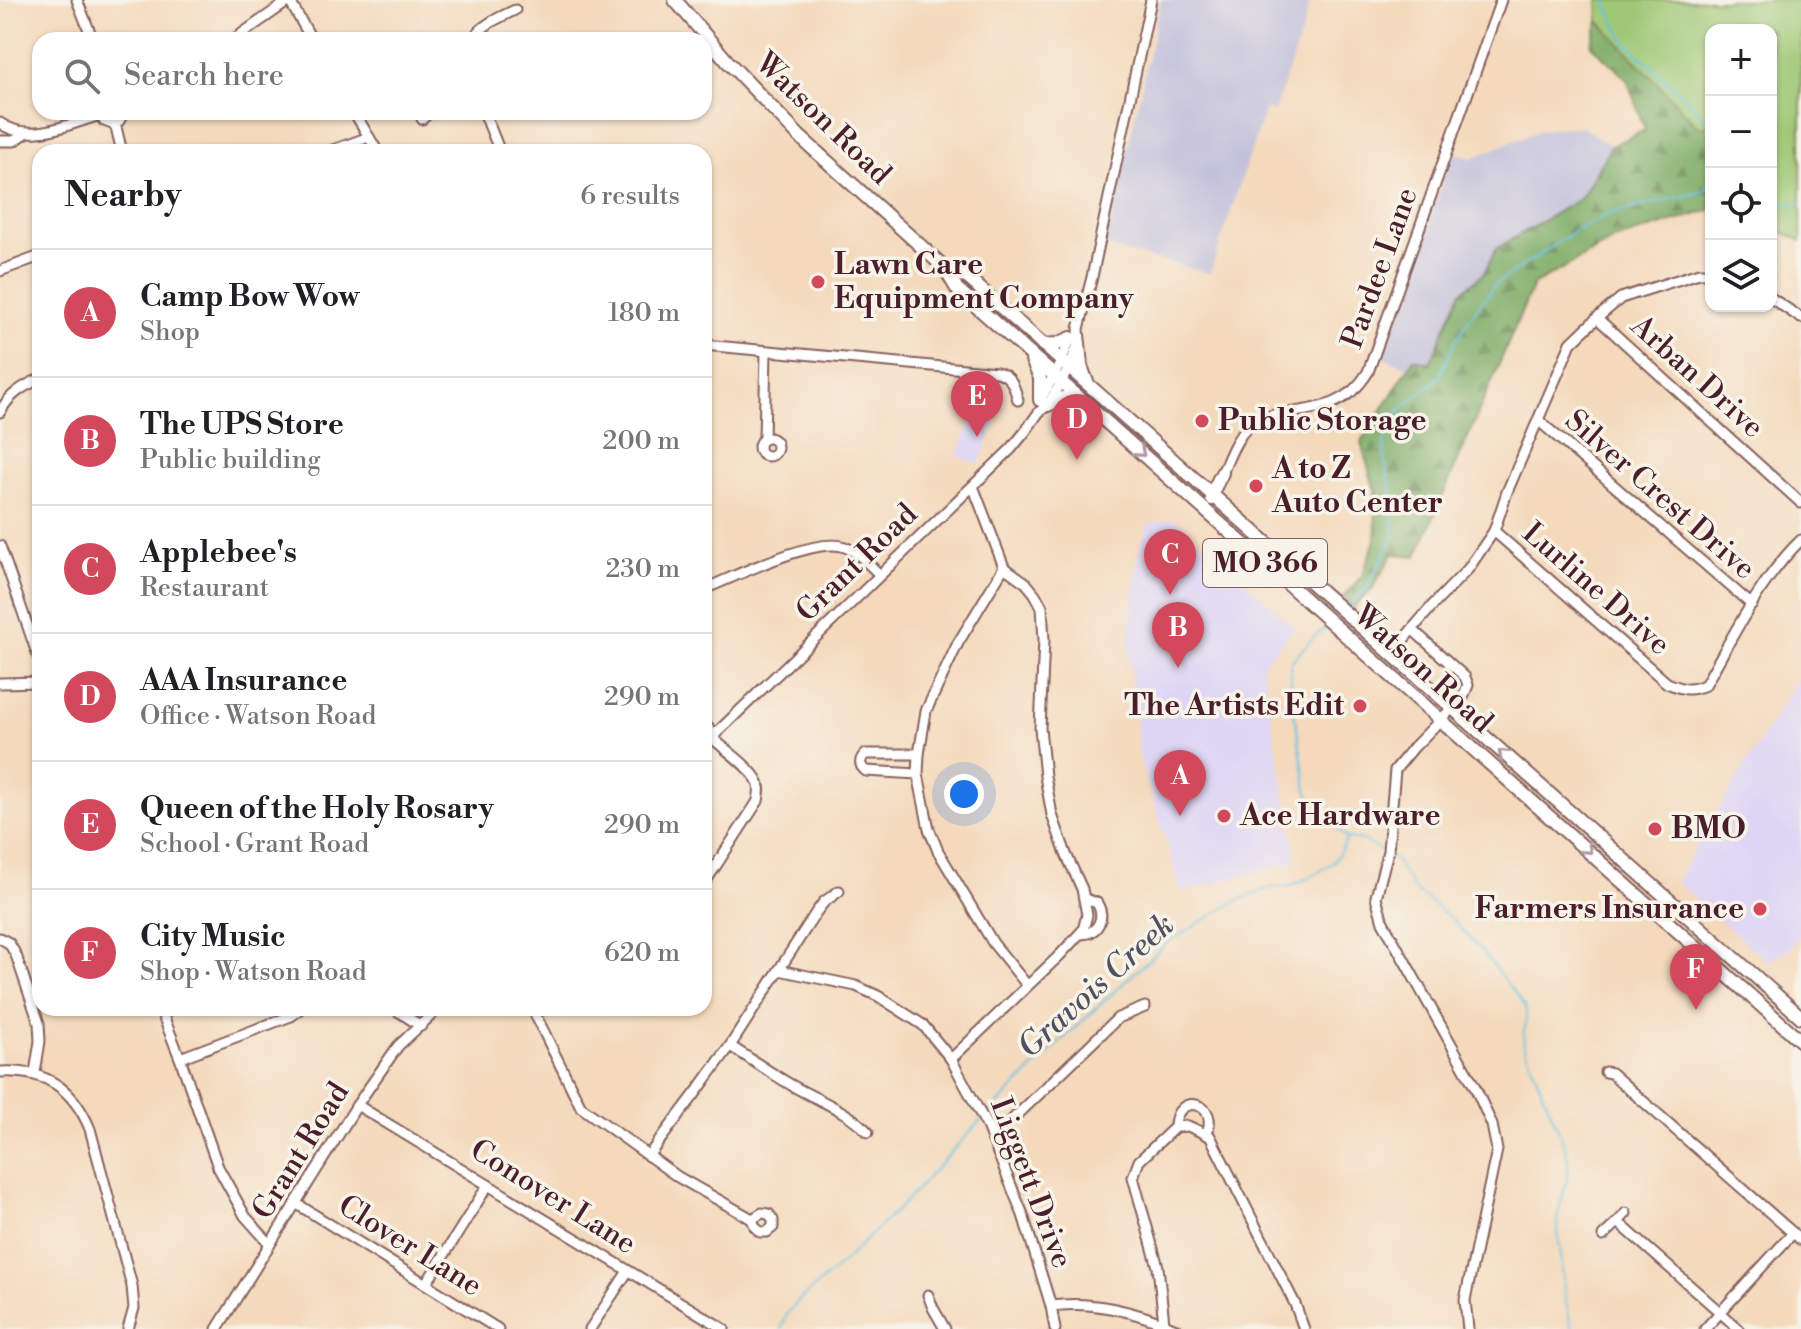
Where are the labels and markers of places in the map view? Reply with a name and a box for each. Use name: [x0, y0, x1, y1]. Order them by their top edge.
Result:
place label: Lawn Care Equipment Company: [834, 246, 1135, 318]
marker: Lawn Care Equipment Company: [809, 273, 827, 291]
pin: E: [951, 371, 1003, 437]
pin: D: [1051, 394, 1103, 460]
place label: Public Storage: [1218, 402, 1427, 440]
marker: Public Storage: [1193, 412, 1211, 430]
place label: A to Z Auto Center: [1271, 450, 1443, 522]
marker: A to Z Auto Center: [1247, 477, 1265, 495]
pin: C: [1144, 529, 1196, 595]
pin: B: [1152, 602, 1204, 668]
place label: The Artists Edit: [1124, 687, 1344, 725]
marker: The Artists Edit: [1351, 697, 1369, 715]
pin: A: [1154, 750, 1206, 816]
place label: Ace Hardware: [1239, 797, 1441, 835]
marker: Ace Hardware: [1215, 807, 1233, 825]
place label: BMO: [1671, 810, 1746, 848]
marker: BMO: [1646, 820, 1664, 838]
place label: Farmers Insurance: [1475, 890, 1744, 928]
marker: Farmers Insurance: [1751, 900, 1769, 918]
pin: F: [1670, 944, 1722, 1010]

